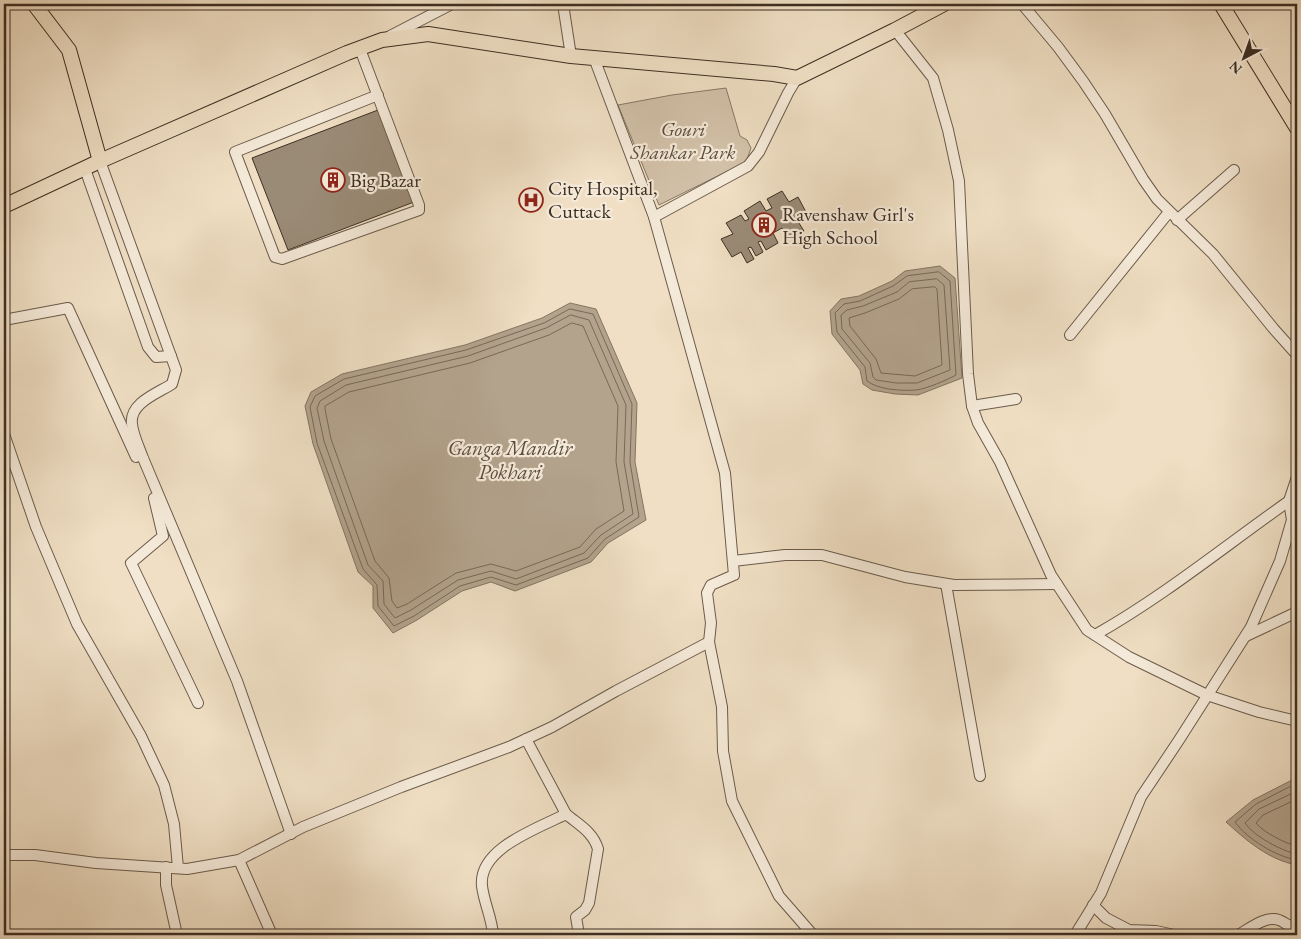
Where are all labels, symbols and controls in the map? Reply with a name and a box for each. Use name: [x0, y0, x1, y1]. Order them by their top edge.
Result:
north arrow: [1218, 32, 1268, 82]
text: N: [1225, 57, 1246, 78]
park label: Gouri Shankar Park: [629, 116, 736, 165]
building icon: Big Bazar: [320, 167, 346, 193]
place label: Big Bazar: [350, 167, 421, 193]
place label: City Hospital, Cuttack: [548, 175, 658, 224]
hospital icon: City Hospital, Cuttack: [518, 187, 544, 213]
place label: Ravenshaw Girl's High School: [782, 201, 914, 250]
building icon: Ravenshaw Girl's High School: [751, 212, 777, 238]
water label: Ganga Mandir Pokhari: [448, 434, 573, 485]

